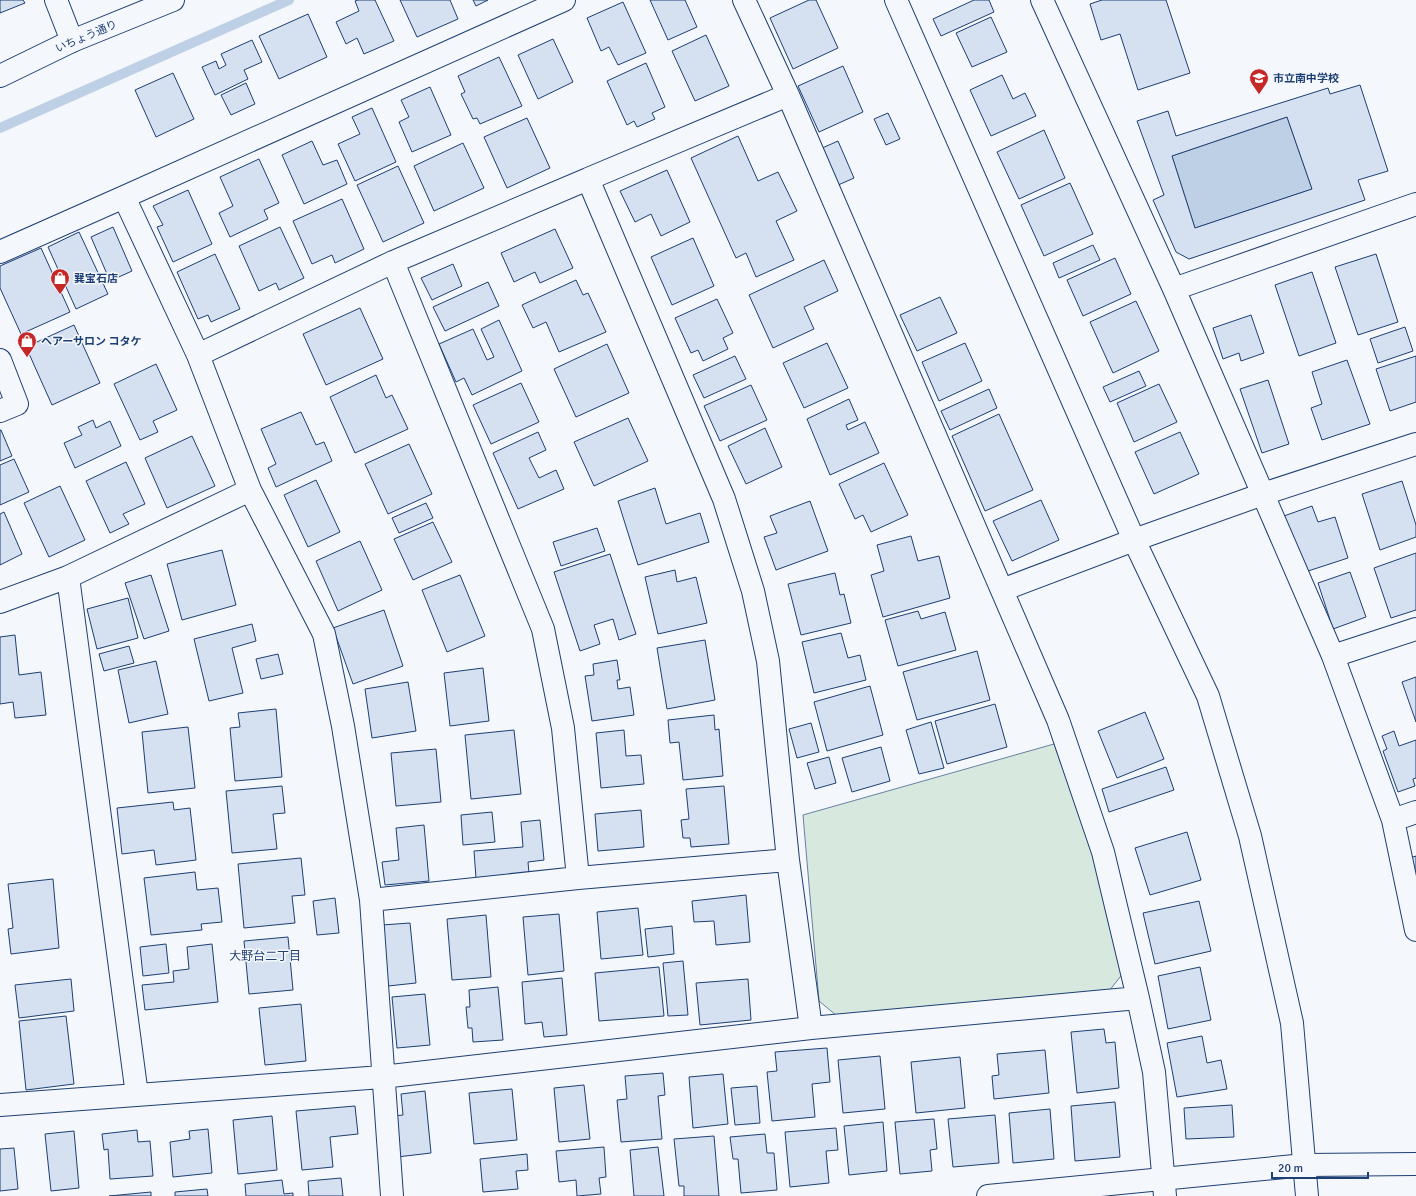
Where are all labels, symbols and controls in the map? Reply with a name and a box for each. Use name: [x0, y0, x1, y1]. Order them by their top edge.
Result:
street label: いちょう通り: [53, 18, 119, 55]
school or university icon: 市立南中学校: [1248, 67, 1270, 95]
place label: 市立南中学校: [1273, 72, 1339, 85]
shop icon: 巽宝石店: [49, 267, 71, 295]
place label: 巽宝石店: [74, 272, 118, 285]
shop icon: ヘアーサロン コタケ: [16, 330, 38, 358]
place label: ヘアーサロン コタケ: [41, 335, 142, 348]
district label: 大野台二丁目: [229, 949, 301, 964]
scale bar: [1272, 1154, 1368, 1180]
text: 20 m: [1278, 1161, 1303, 1176]

